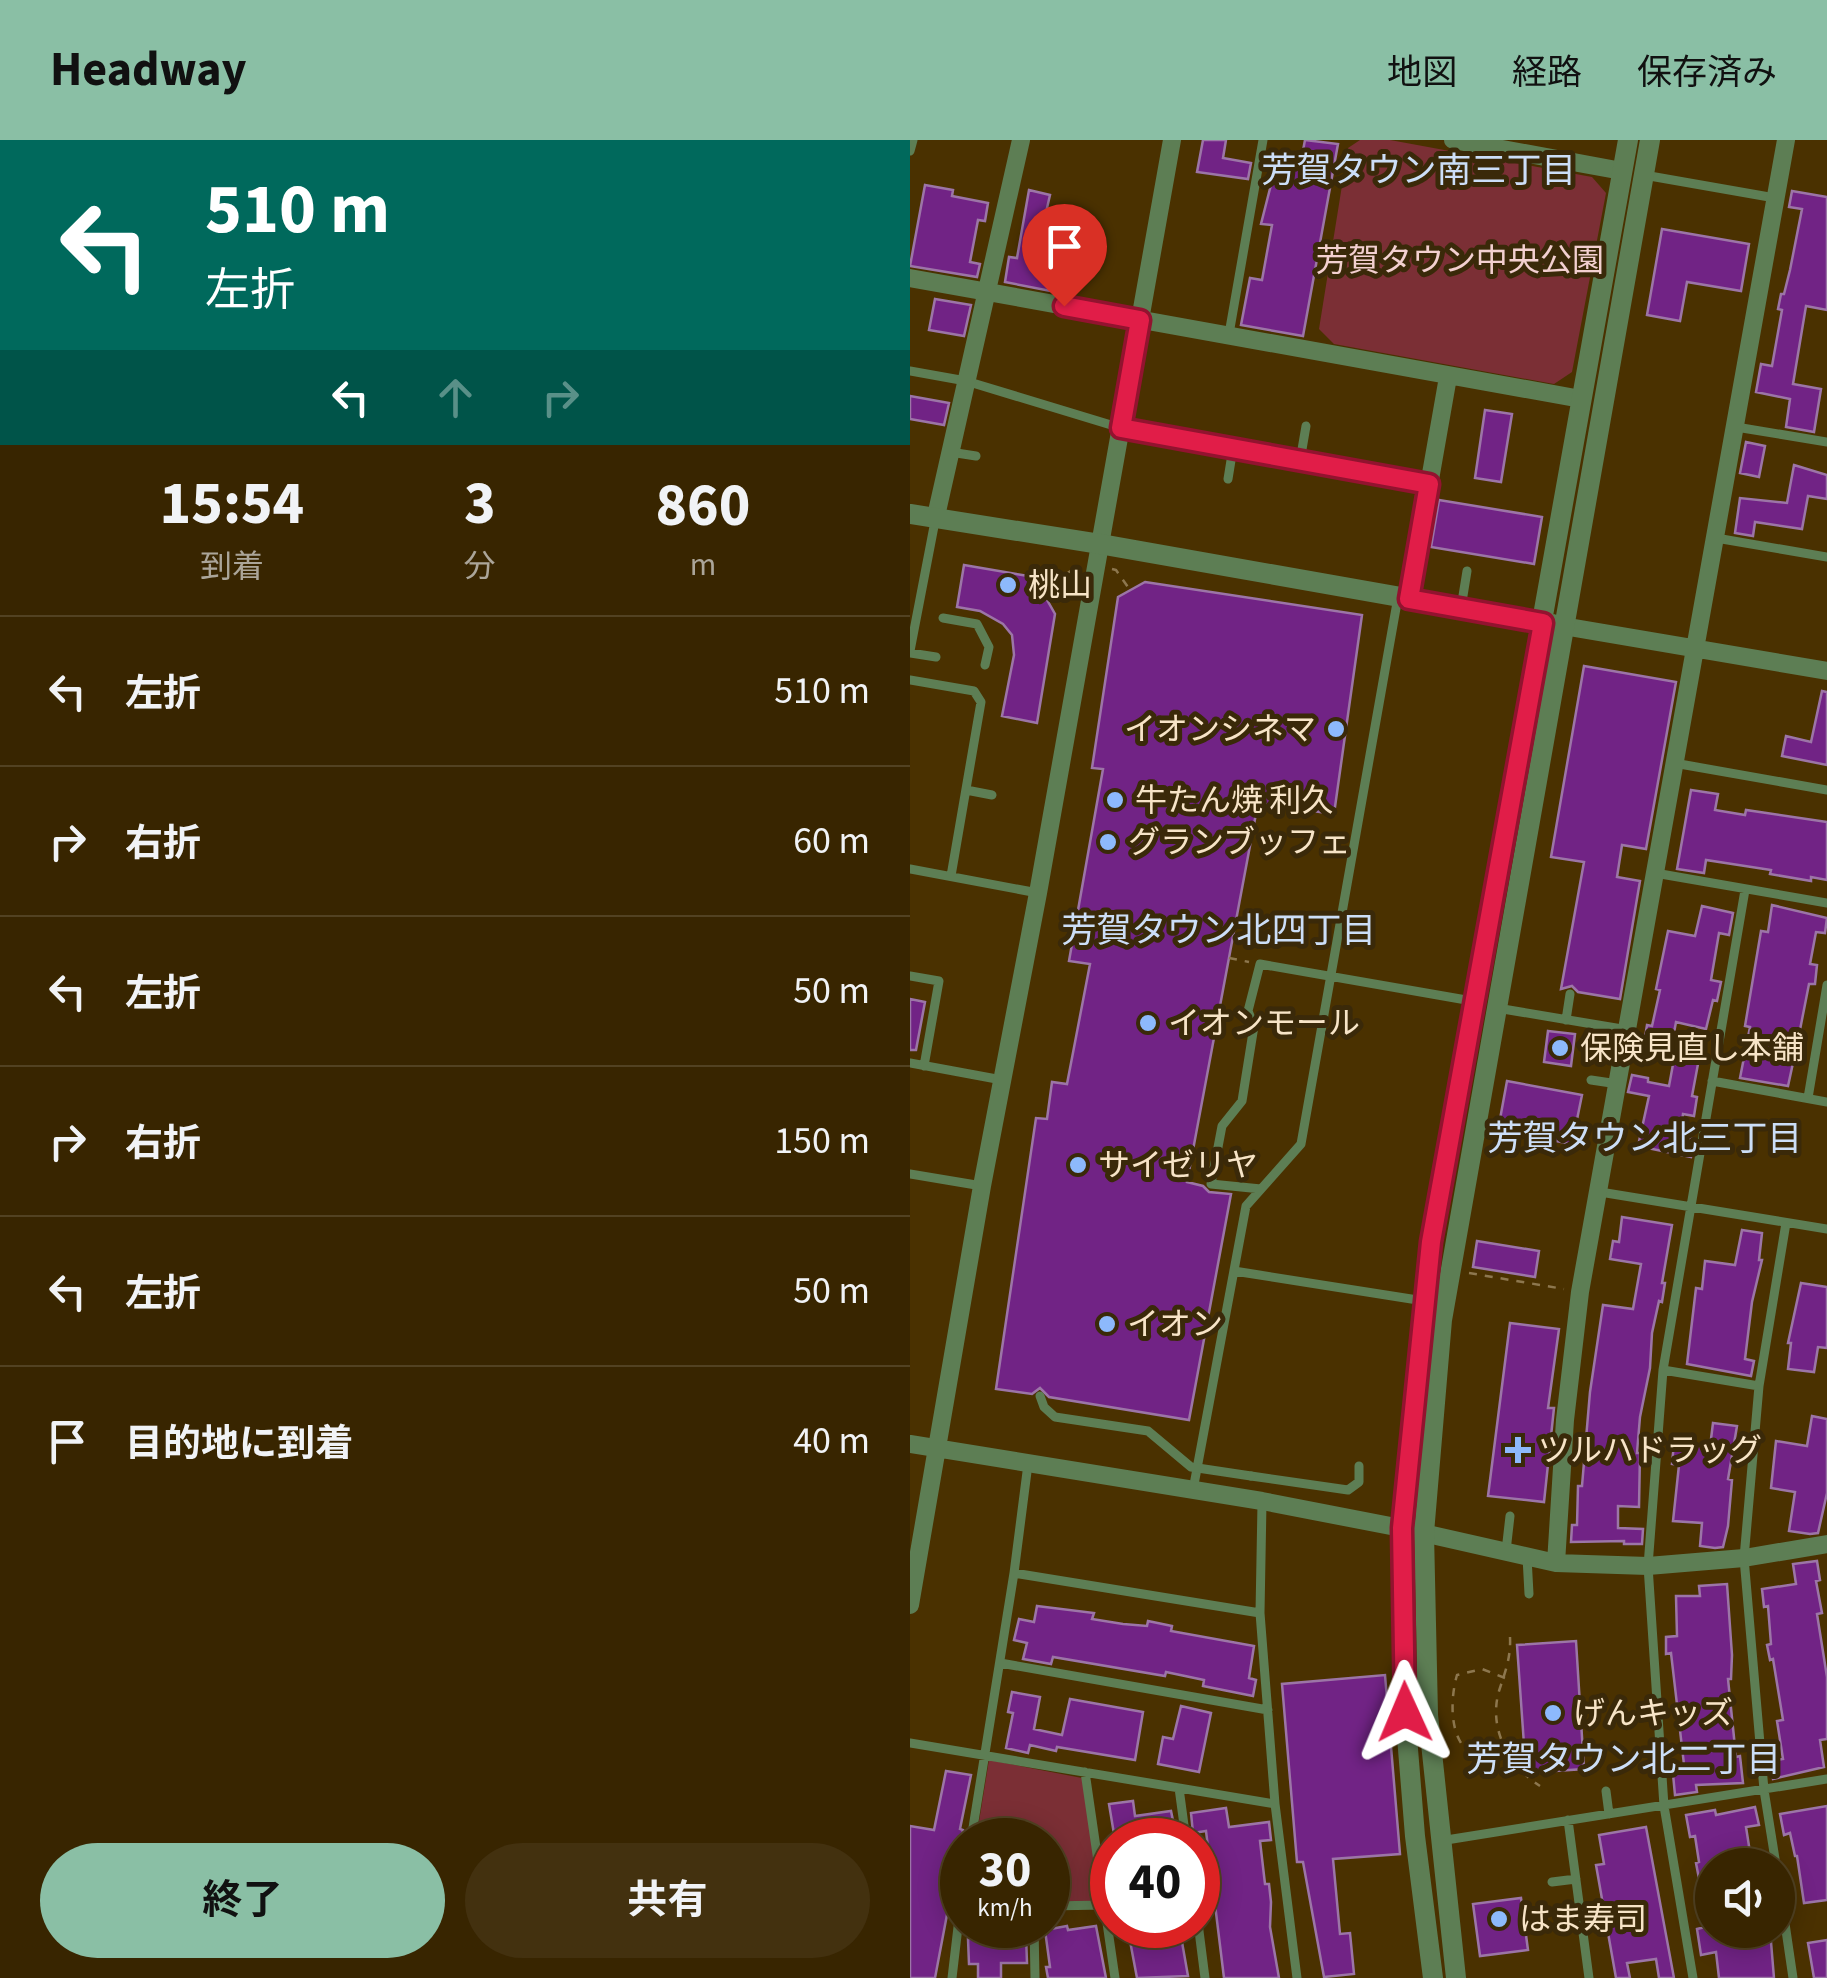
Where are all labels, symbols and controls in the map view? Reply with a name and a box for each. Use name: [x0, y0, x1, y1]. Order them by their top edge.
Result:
text: Headway: [50, 36, 247, 104]
text: 地図: [1387, 48, 1457, 98]
text: 経路: [1512, 48, 1582, 98]
text: 保存済み: [1637, 48, 1777, 98]
district label: 芳賀タウン南三丁目: [1261, 146, 1577, 196]
text: 510 m: [205, 160, 390, 260]
icon: left: [40, 180, 170, 310]
pin: [1022, 204, 1107, 307]
icon: arrive: [1037, 219, 1092, 274]
park label: 芳賀タウン中央公園: [1316, 238, 1604, 284]
text: 左折: [205, 259, 295, 323]
icon: left: [323, 370, 378, 425]
icon: ahead: [428, 370, 483, 425]
icon: right: [533, 370, 588, 425]
text: 15:54: [160, 462, 304, 547]
text: 3: [464, 462, 496, 547]
text: 860: [655, 464, 750, 549]
text: m: [690, 542, 716, 588]
text: 到着: [200, 544, 264, 590]
text: 分: [464, 544, 496, 590]
place label: 桃山: [1028, 563, 1092, 609]
marker: 桃山: [997, 574, 1019, 596]
icon: left: [40, 664, 95, 719]
text: 510 m: [774, 664, 870, 718]
text: 左折: [125, 667, 201, 721]
place label: イオンシネマ: [1124, 707, 1316, 753]
marker: イオンシネマ: [1325, 718, 1347, 740]
place label: 牛たん焼 利久: [1135, 778, 1333, 824]
marker: 牛たん焼 利久: [1104, 789, 1126, 811]
icon: right: [40, 814, 95, 869]
text: 60 m: [793, 814, 870, 868]
text: 右折: [125, 817, 201, 871]
place label: グランブッフェ: [1128, 820, 1351, 866]
marker: グランブッフェ: [1097, 831, 1119, 853]
district label: 芳賀タウン北四丁目: [1061, 906, 1377, 956]
icon: left: [40, 964, 95, 1019]
text: 50 m: [793, 964, 870, 1018]
text: 左折: [125, 967, 201, 1021]
place label: イオンモール: [1168, 1001, 1360, 1047]
marker: イオンモール: [1137, 1012, 1159, 1034]
place label: 保険見直し本舗: [1580, 1026, 1804, 1072]
marker: 保険見直し本舗: [1549, 1037, 1571, 1059]
icon: right: [40, 1114, 95, 1169]
text: 150 m: [774, 1114, 870, 1168]
district label: 芳賀タウン北三丁目: [1487, 1114, 1803, 1164]
text: 右折: [125, 1117, 201, 1171]
place label: サイゼリヤ: [1098, 1143, 1258, 1189]
marker: サイゼリヤ: [1067, 1154, 1089, 1176]
icon: left: [40, 1264, 95, 1319]
text: 50 m: [793, 1264, 870, 1318]
text: 左折: [125, 1267, 201, 1321]
place label: イオン: [1127, 1302, 1223, 1348]
marker: イオン: [1096, 1313, 1118, 1335]
icon: arrive: [40, 1414, 95, 1469]
text: 40 m: [793, 1414, 870, 1468]
text: 目的地に到着: [125, 1417, 353, 1471]
place label: ツルハドラッグ: [1538, 1428, 1762, 1474]
marker: ツルハドラッグ: [1507, 1439, 1529, 1461]
position arrow: [1353, 1660, 1457, 1764]
place label: げんキッズ: [1573, 1691, 1733, 1737]
marker: げんキッズ: [1542, 1702, 1564, 1724]
district label: 芳賀タウン北二丁目: [1466, 1735, 1782, 1785]
speed limit sign: 40: [1090, 1818, 1220, 1948]
text: 30: [979, 1835, 1031, 1906]
button: 終了: [40, 1843, 445, 1958]
button: 共有: [465, 1843, 870, 1958]
map controls: [1695, 1848, 1795, 1948]
button: sound: [1695, 1848, 1795, 1948]
text: km/h: [977, 1890, 1033, 1926]
place label: はま寿司: [1519, 1897, 1647, 1943]
marker: はま寿司: [1488, 1908, 1510, 1930]

